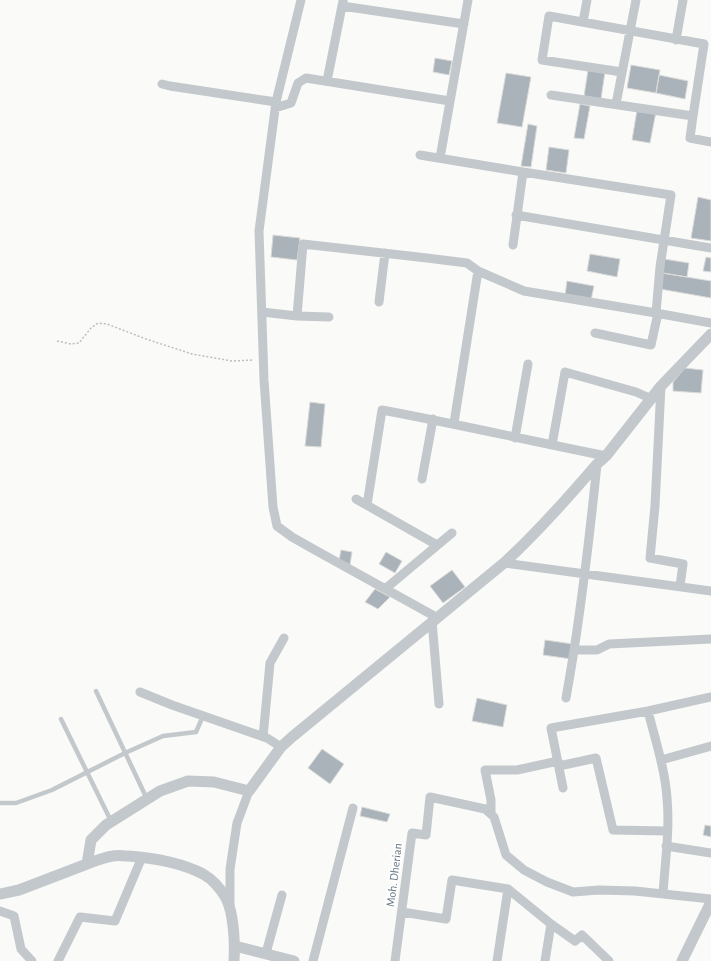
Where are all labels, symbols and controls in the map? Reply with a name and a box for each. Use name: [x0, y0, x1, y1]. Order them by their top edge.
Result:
street label: Moh. Dherian: [384, 842, 404, 908]

